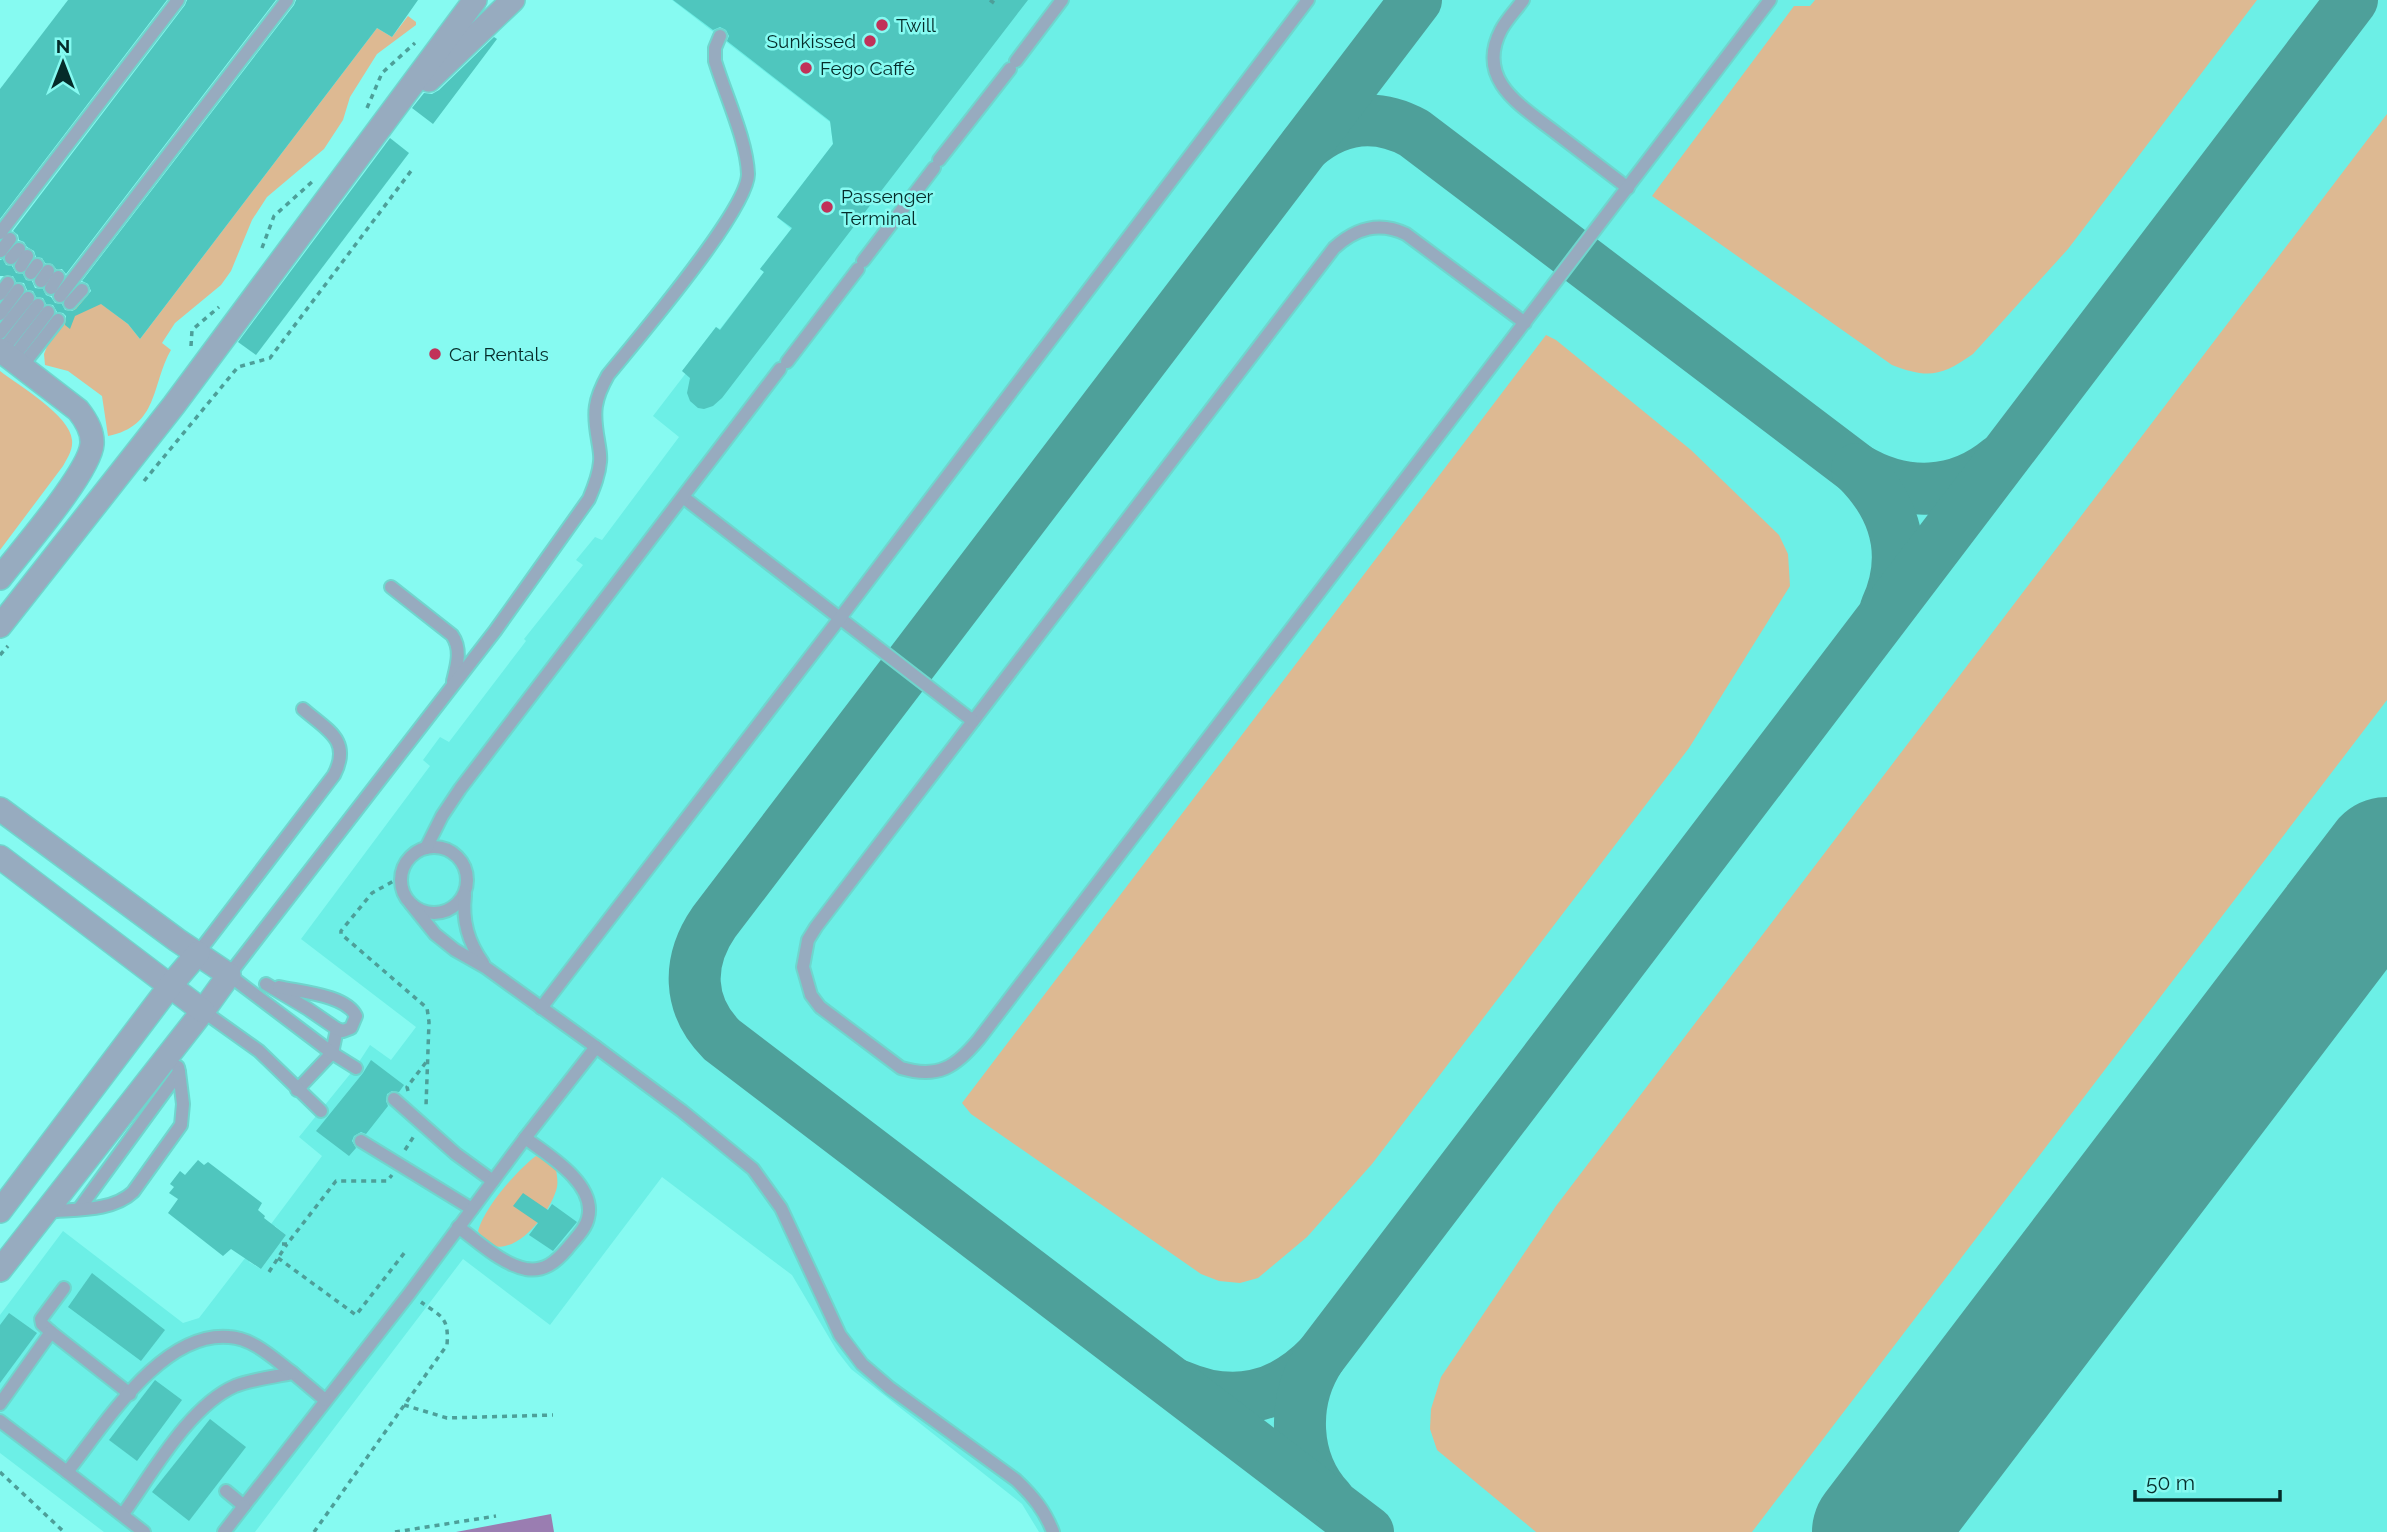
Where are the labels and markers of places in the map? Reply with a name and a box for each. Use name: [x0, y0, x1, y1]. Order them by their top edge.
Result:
place label: Twill: [896, 14, 937, 36]
marker: Twill: [874, 17, 890, 33]
place label: Sunkissed: [767, 30, 856, 52]
marker: Sunkissed: [862, 33, 878, 49]
place label: Fego Caffé: [820, 57, 915, 79]
marker: Fego Caffé: [798, 60, 814, 76]
place label: Passenger Terminal: [841, 185, 934, 229]
marker: Passenger Terminal: [819, 199, 835, 215]
place label: Car Rentals: [449, 343, 549, 365]
marker: Car Rentals: [427, 346, 443, 362]

